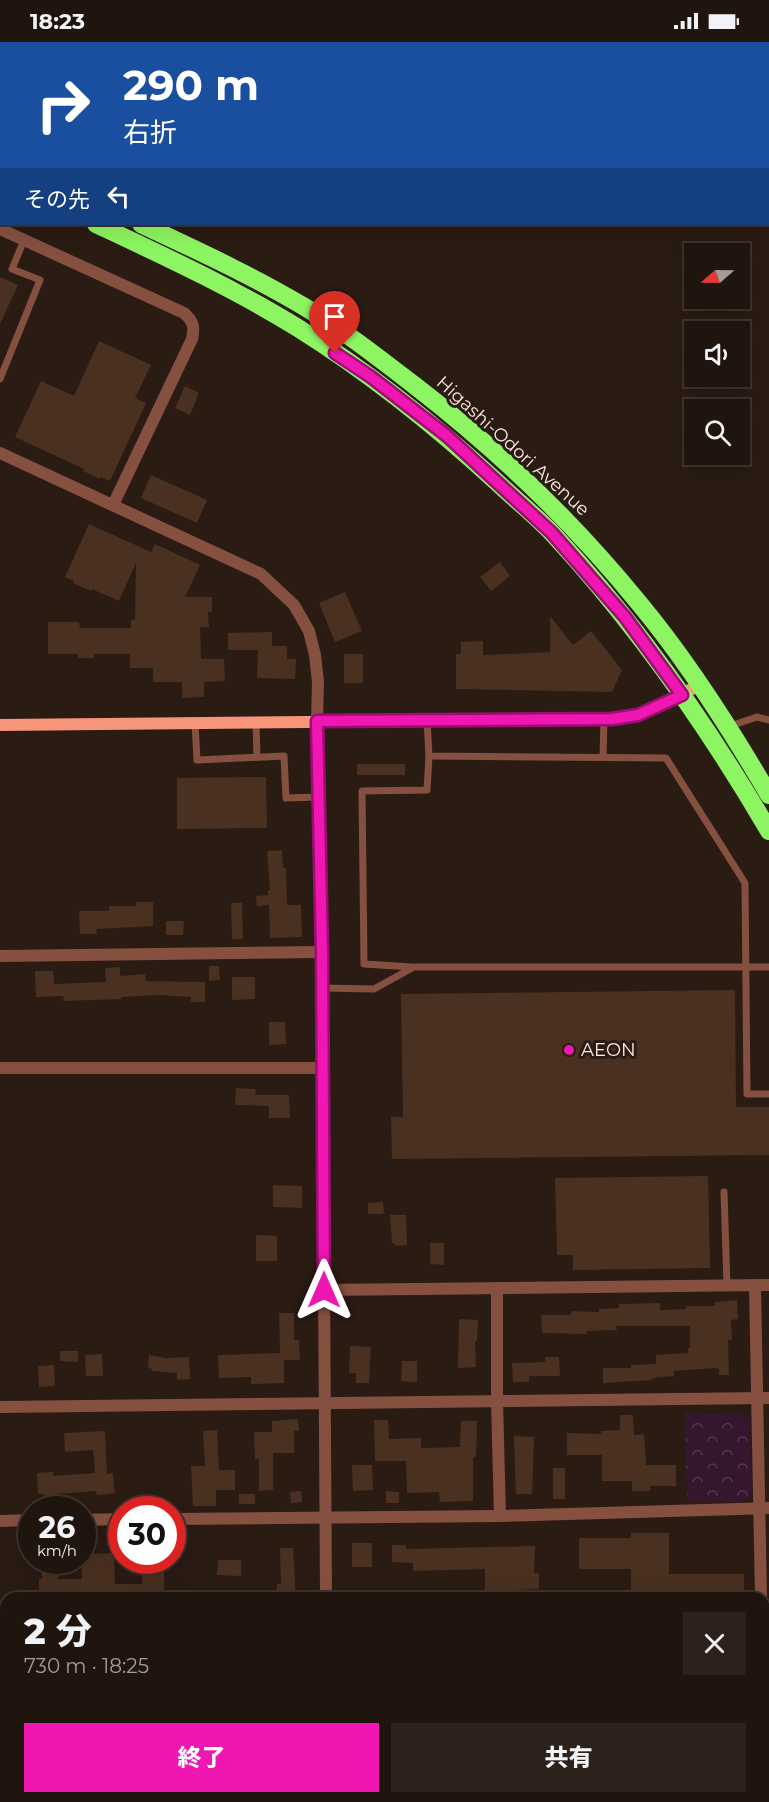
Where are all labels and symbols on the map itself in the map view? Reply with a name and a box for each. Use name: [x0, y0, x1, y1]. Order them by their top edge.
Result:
north arrow: [684, 243, 750, 309]
pin: [309, 291, 360, 353]
street label: Higashi-Odori Avenue: [432, 371, 594, 521]
place label: AEON: [581, 1039, 636, 1061]
marker: AEON: [562, 1043, 576, 1057]
position arrow: [292, 1258, 356, 1322]
speed limit sign: 30: [108, 1496, 186, 1574]

